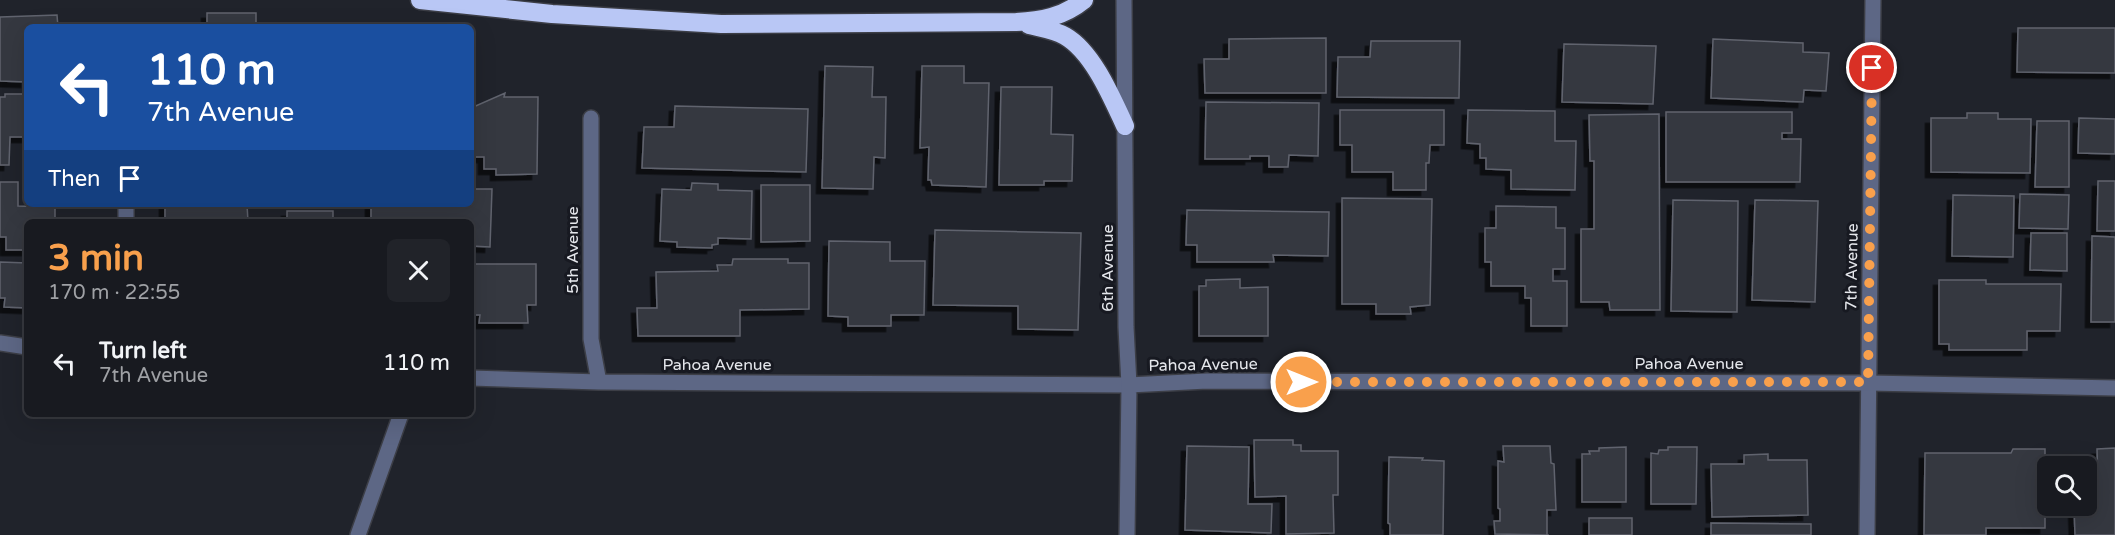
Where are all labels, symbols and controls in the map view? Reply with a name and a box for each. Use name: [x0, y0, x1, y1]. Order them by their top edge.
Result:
pin: [1846, 42, 1897, 93]
text: 110 m: [147, 45, 276, 96]
icon: left: [48, 48, 126, 126]
icon: arrive: [1855, 51, 1888, 84]
text: 7th Avenue: [147, 96, 294, 129]
icon: arrive: [113, 162, 146, 195]
text: Then: [48, 166, 101, 192]
street label: 5th Avenue: [563, 206, 583, 294]
street label: 7th Avenue: [1841, 223, 1863, 311]
street label: 6th Avenue: [1098, 224, 1118, 312]
text: 3 min: [48, 237, 144, 280]
button: close: [387, 239, 450, 302]
text: 170 m · 22:55: [48, 281, 180, 305]
text: Turn left: [99, 338, 187, 364]
icon: left: [48, 347, 81, 380]
text: 110 m: [383, 350, 450, 376]
position arrow: [1269, 350, 1333, 414]
street label: Pahoa Avenue: [1148, 354, 1258, 376]
street label: Pahoa Avenue: [1634, 354, 1744, 374]
street label: Pahoa Avenue: [662, 355, 772, 375]
text: 7th Avenue: [99, 364, 208, 388]
map controls: [2037, 456, 2097, 516]
button: search: [2037, 456, 2097, 516]

